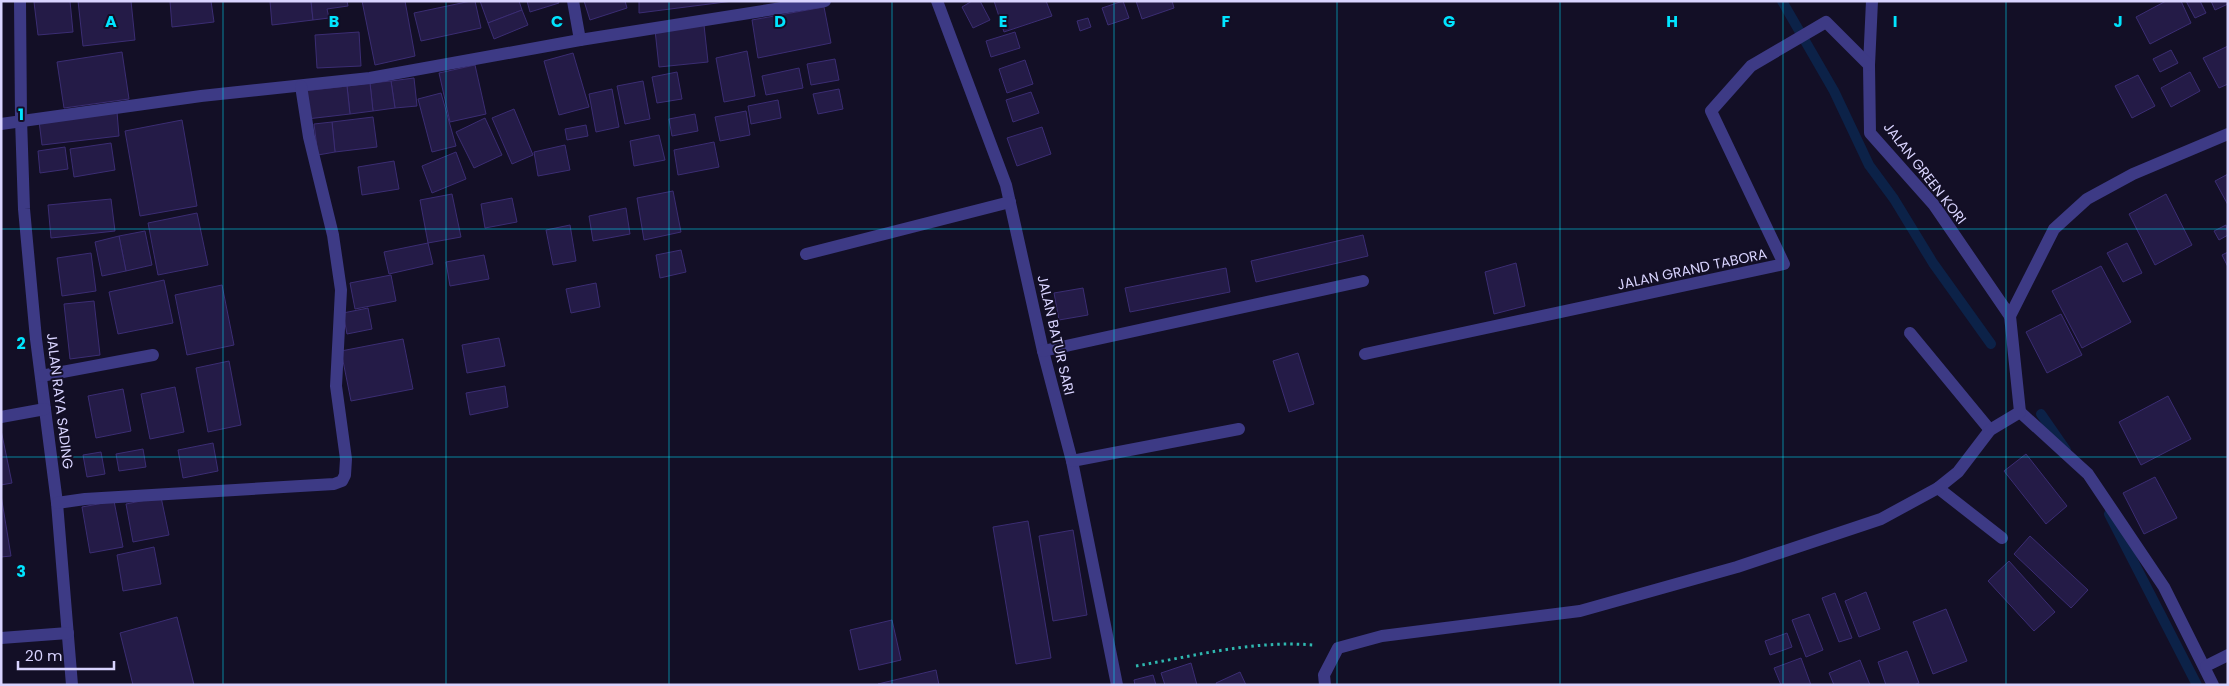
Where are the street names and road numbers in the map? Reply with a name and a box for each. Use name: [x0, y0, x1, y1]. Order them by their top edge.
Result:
street label: JALAN GREEN KORI: [1879, 118, 1971, 228]
street label: JALAN GRAND TABORA: [1615, 243, 1769, 295]
street label: JALAN BATUR SARI: [1032, 273, 1080, 397]
street label: JALAN RAYA SADING: [42, 332, 78, 470]

